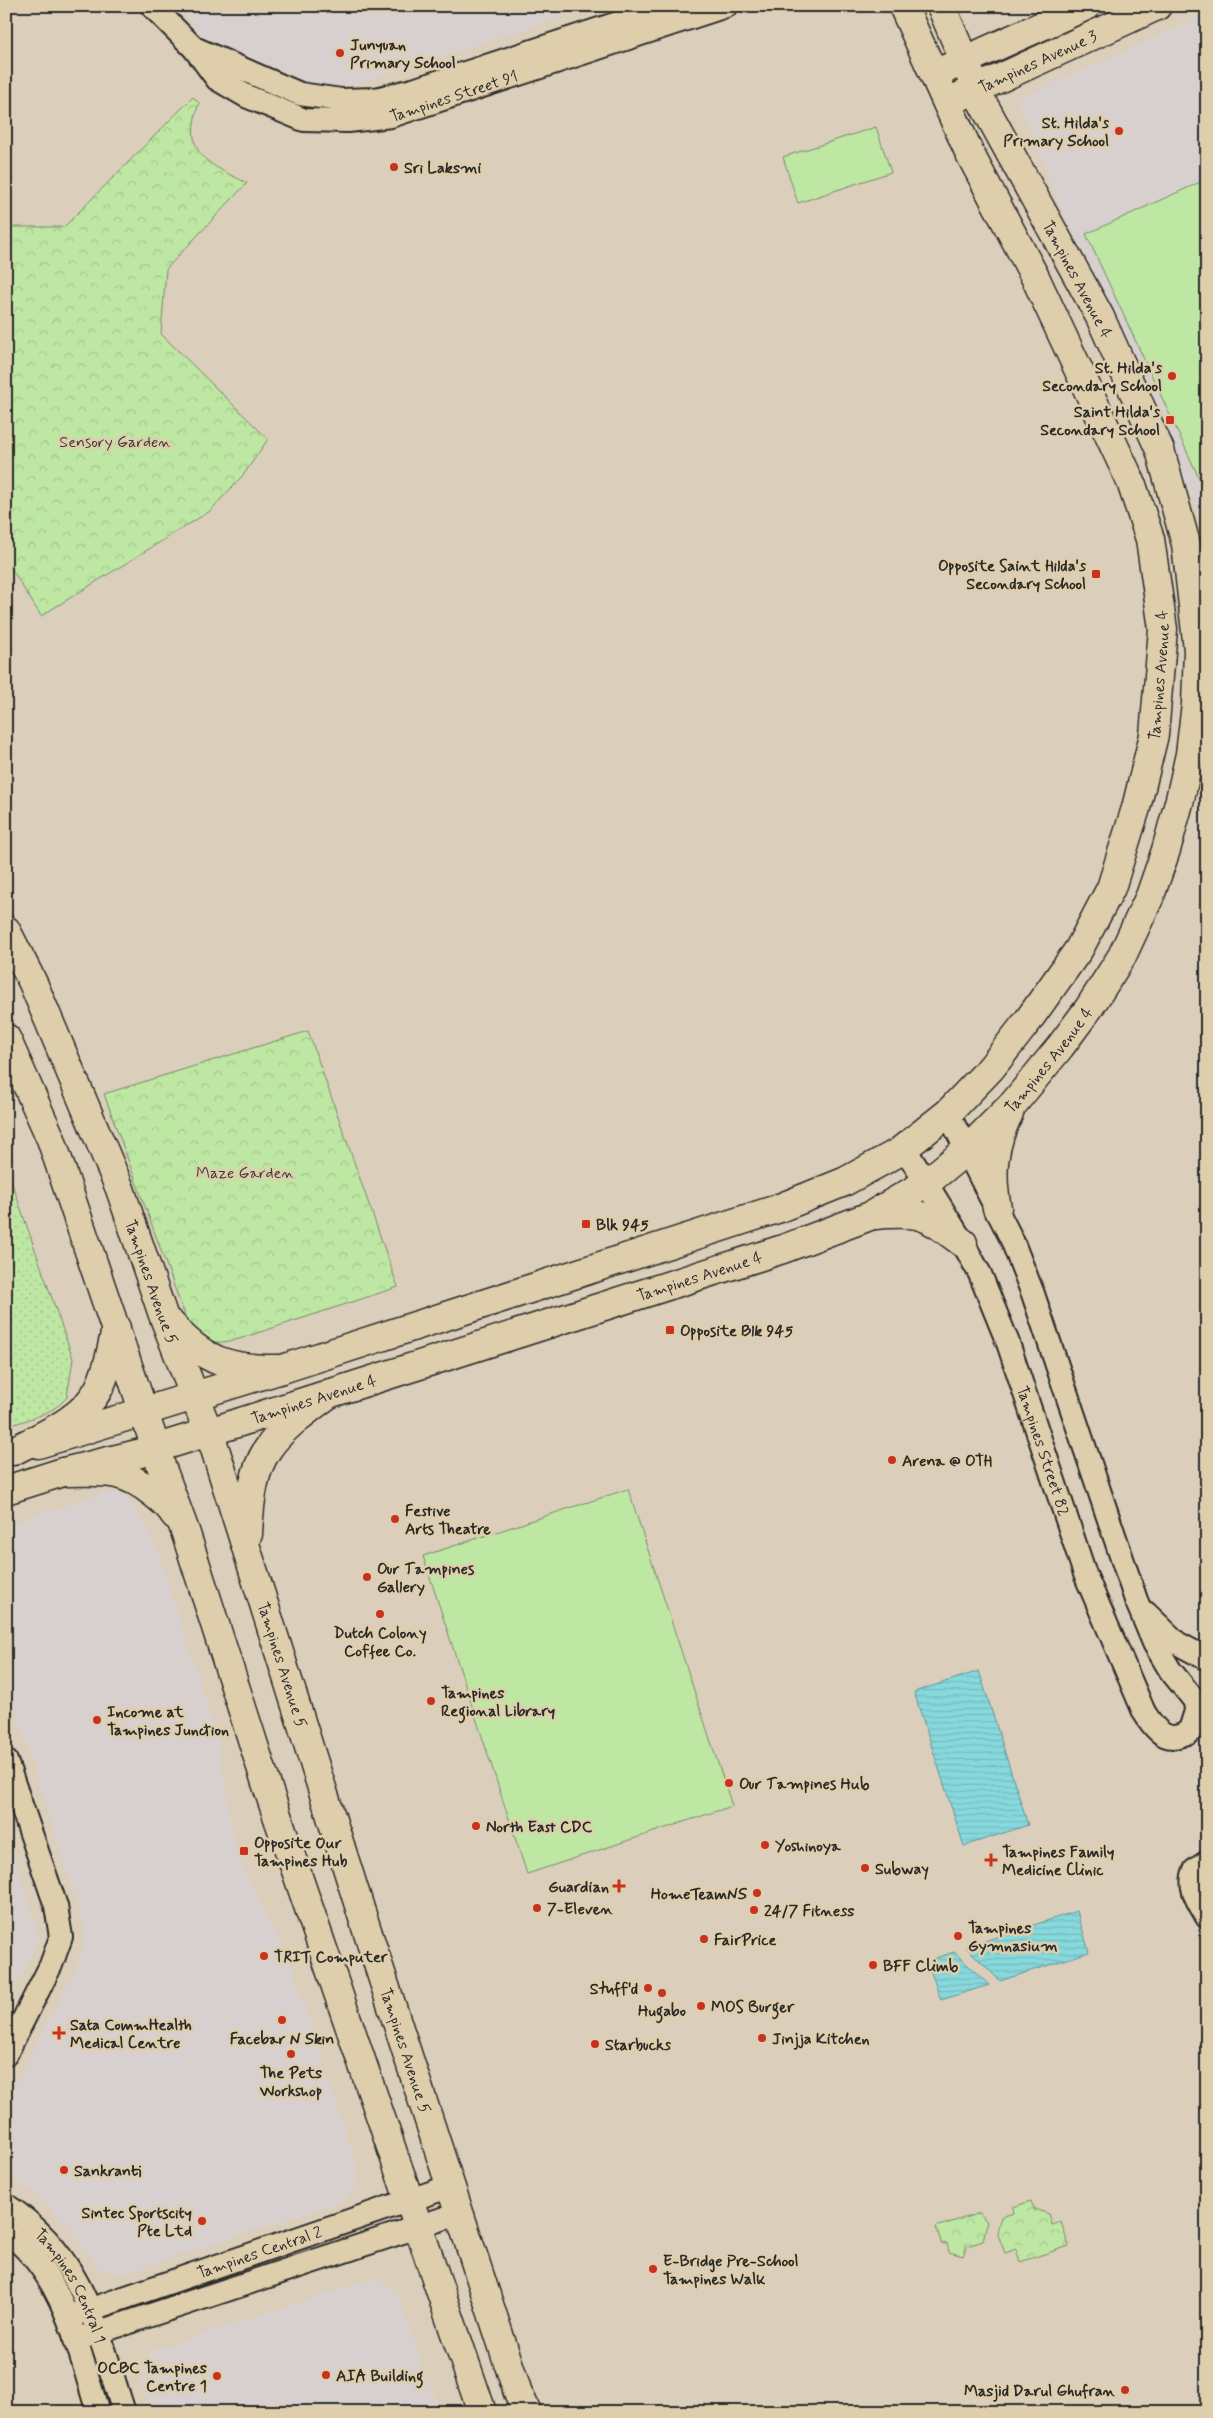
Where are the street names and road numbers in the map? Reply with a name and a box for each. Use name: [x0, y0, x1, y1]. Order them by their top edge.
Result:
street label: Tampines Avenue 3: [975, 26, 1101, 99]
street label: Tampines Street 91: [387, 66, 521, 128]
street label: Tampines Avenue 4: [1037, 217, 1117, 342]
street label: Tampines Avenue 4: [1144, 609, 1175, 743]
street label: Tampines Avenue 4: [1001, 1003, 1098, 1119]
street label: Tampines Avenue 5: [119, 1217, 182, 1347]
street label: Tampines Avenue 4: [635, 1247, 765, 1307]
street label: Tampines Avenue 4: [249, 1370, 379, 1430]
street label: Tampines Street 82: [1011, 1383, 1074, 1519]
street label: Tampines Avenue 5: [252, 1599, 311, 1731]
street label: Tampines Avenue 5: [374, 1985, 435, 2116]
street label: Tampines Central 2: [194, 2222, 325, 2284]
street label: Tampines Central 1: [29, 2224, 110, 2346]

